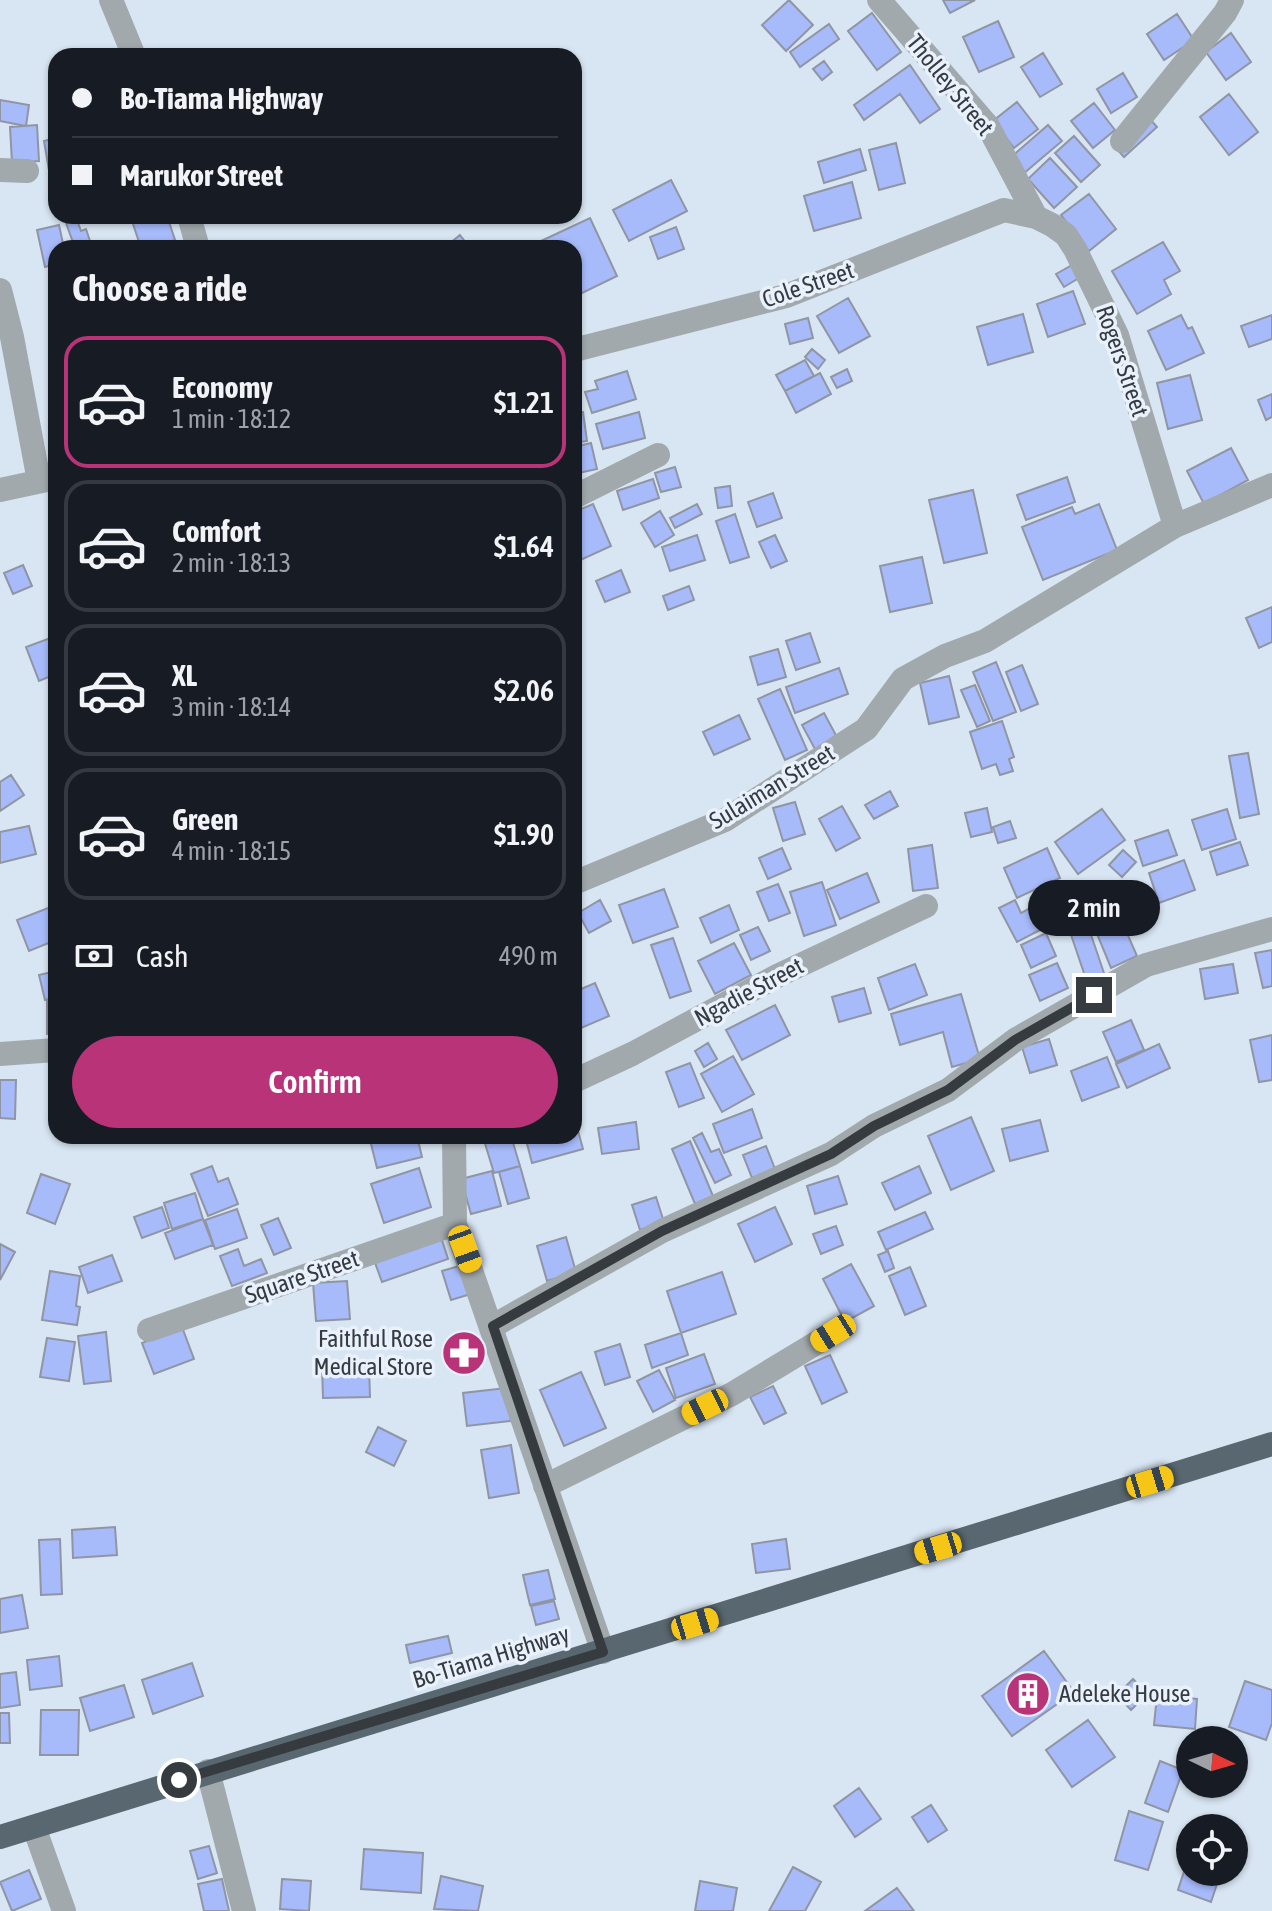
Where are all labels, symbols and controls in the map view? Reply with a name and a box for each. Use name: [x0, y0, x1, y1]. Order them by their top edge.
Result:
street label: Tholley Street: [902, 29, 999, 141]
text: Bo-Tiama Highway: [120, 81, 323, 115]
text: Marukor Street: [120, 158, 283, 192]
street label: Cole Street: [759, 256, 857, 313]
text: Choose a ride: [72, 267, 247, 309]
street label: Rogers Street: [1091, 302, 1154, 420]
icon: car: [76, 366, 148, 438]
text: Economy: [172, 370, 273, 404]
text: $1.21: [494, 385, 554, 419]
text: 1 min · 18:12: [172, 404, 291, 434]
icon: car: [76, 510, 148, 582]
text: Comfort: [172, 514, 261, 548]
text: $1.64: [494, 529, 554, 563]
text: 2 min · 18:13: [172, 548, 291, 578]
icon: car: [76, 654, 148, 726]
text: XL: [172, 658, 197, 692]
text: $2.06: [494, 673, 554, 707]
text: 3 min · 18:14: [172, 692, 291, 722]
street label: Sulaiman Street: [704, 739, 839, 834]
icon: car: [76, 798, 148, 870]
text: Green: [172, 802, 238, 836]
text: $1.90: [494, 817, 554, 851]
text: 4 min · 18:15: [172, 836, 291, 866]
callout: 2 min: [1028, 879, 1160, 935]
text: 2 min: [1067, 893, 1121, 923]
icon: cash: [72, 934, 116, 978]
text: Cash: [136, 939, 189, 973]
text: 490 m: [499, 941, 558, 971]
street label: Ngadie Street: [690, 952, 808, 1031]
route end: [1076, 977, 1112, 1013]
button: Confirm: [72, 1036, 558, 1128]
car: [446, 1222, 484, 1276]
street label: Square Street: [242, 1245, 362, 1309]
car: [806, 1310, 860, 1356]
place label: Faithful Rose Medical Store: [314, 1325, 433, 1380]
pharmacy icon: Faithful Rose Medical Store: [440, 1329, 488, 1377]
car: [678, 1386, 732, 1428]
car: [1124, 1464, 1176, 1500]
car: [912, 1530, 964, 1566]
car: [669, 1606, 721, 1642]
street label: Bo-Tiama Highway: [409, 1620, 573, 1693]
building icon: Adeleke House: [1004, 1670, 1052, 1718]
place label: Adeleke House: [1059, 1680, 1191, 1707]
north arrow: [1176, 1726, 1248, 1798]
map controls: [1176, 1726, 1248, 1886]
route start: [161, 1762, 197, 1798]
button: locate: [1176, 1814, 1248, 1886]

